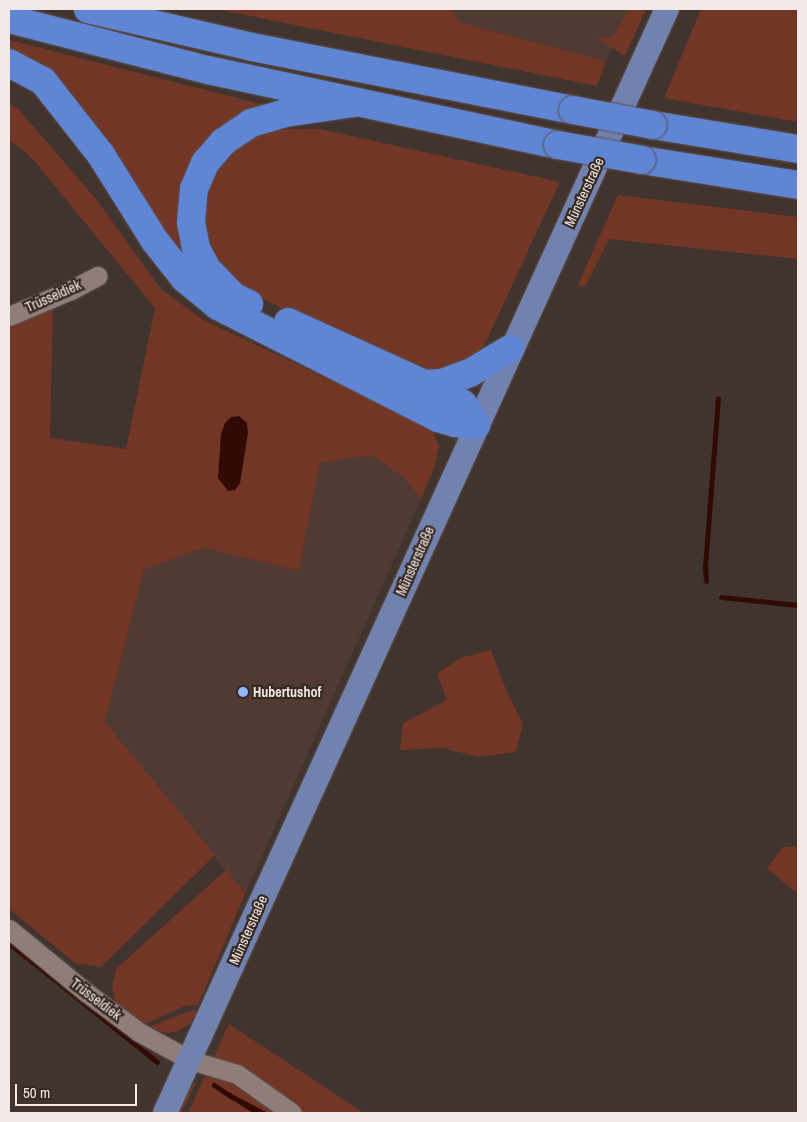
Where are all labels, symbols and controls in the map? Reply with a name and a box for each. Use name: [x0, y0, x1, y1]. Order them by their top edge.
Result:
street label: Münsterstraße: [561, 155, 607, 229]
street label: Trüsseldiek: [23, 276, 83, 316]
street label: Münsterstraße: [392, 524, 438, 598]
place label: Hubertushof: [253, 684, 321, 700]
marker: Hubertushof: [237, 686, 249, 698]
street label: Münsterstraße: [225, 893, 271, 967]
street label: Trüsseldiek: [67, 975, 125, 1023]
scale bar: [18, 1074, 140, 1106]
text: 50 m: [23, 1082, 50, 1103]

